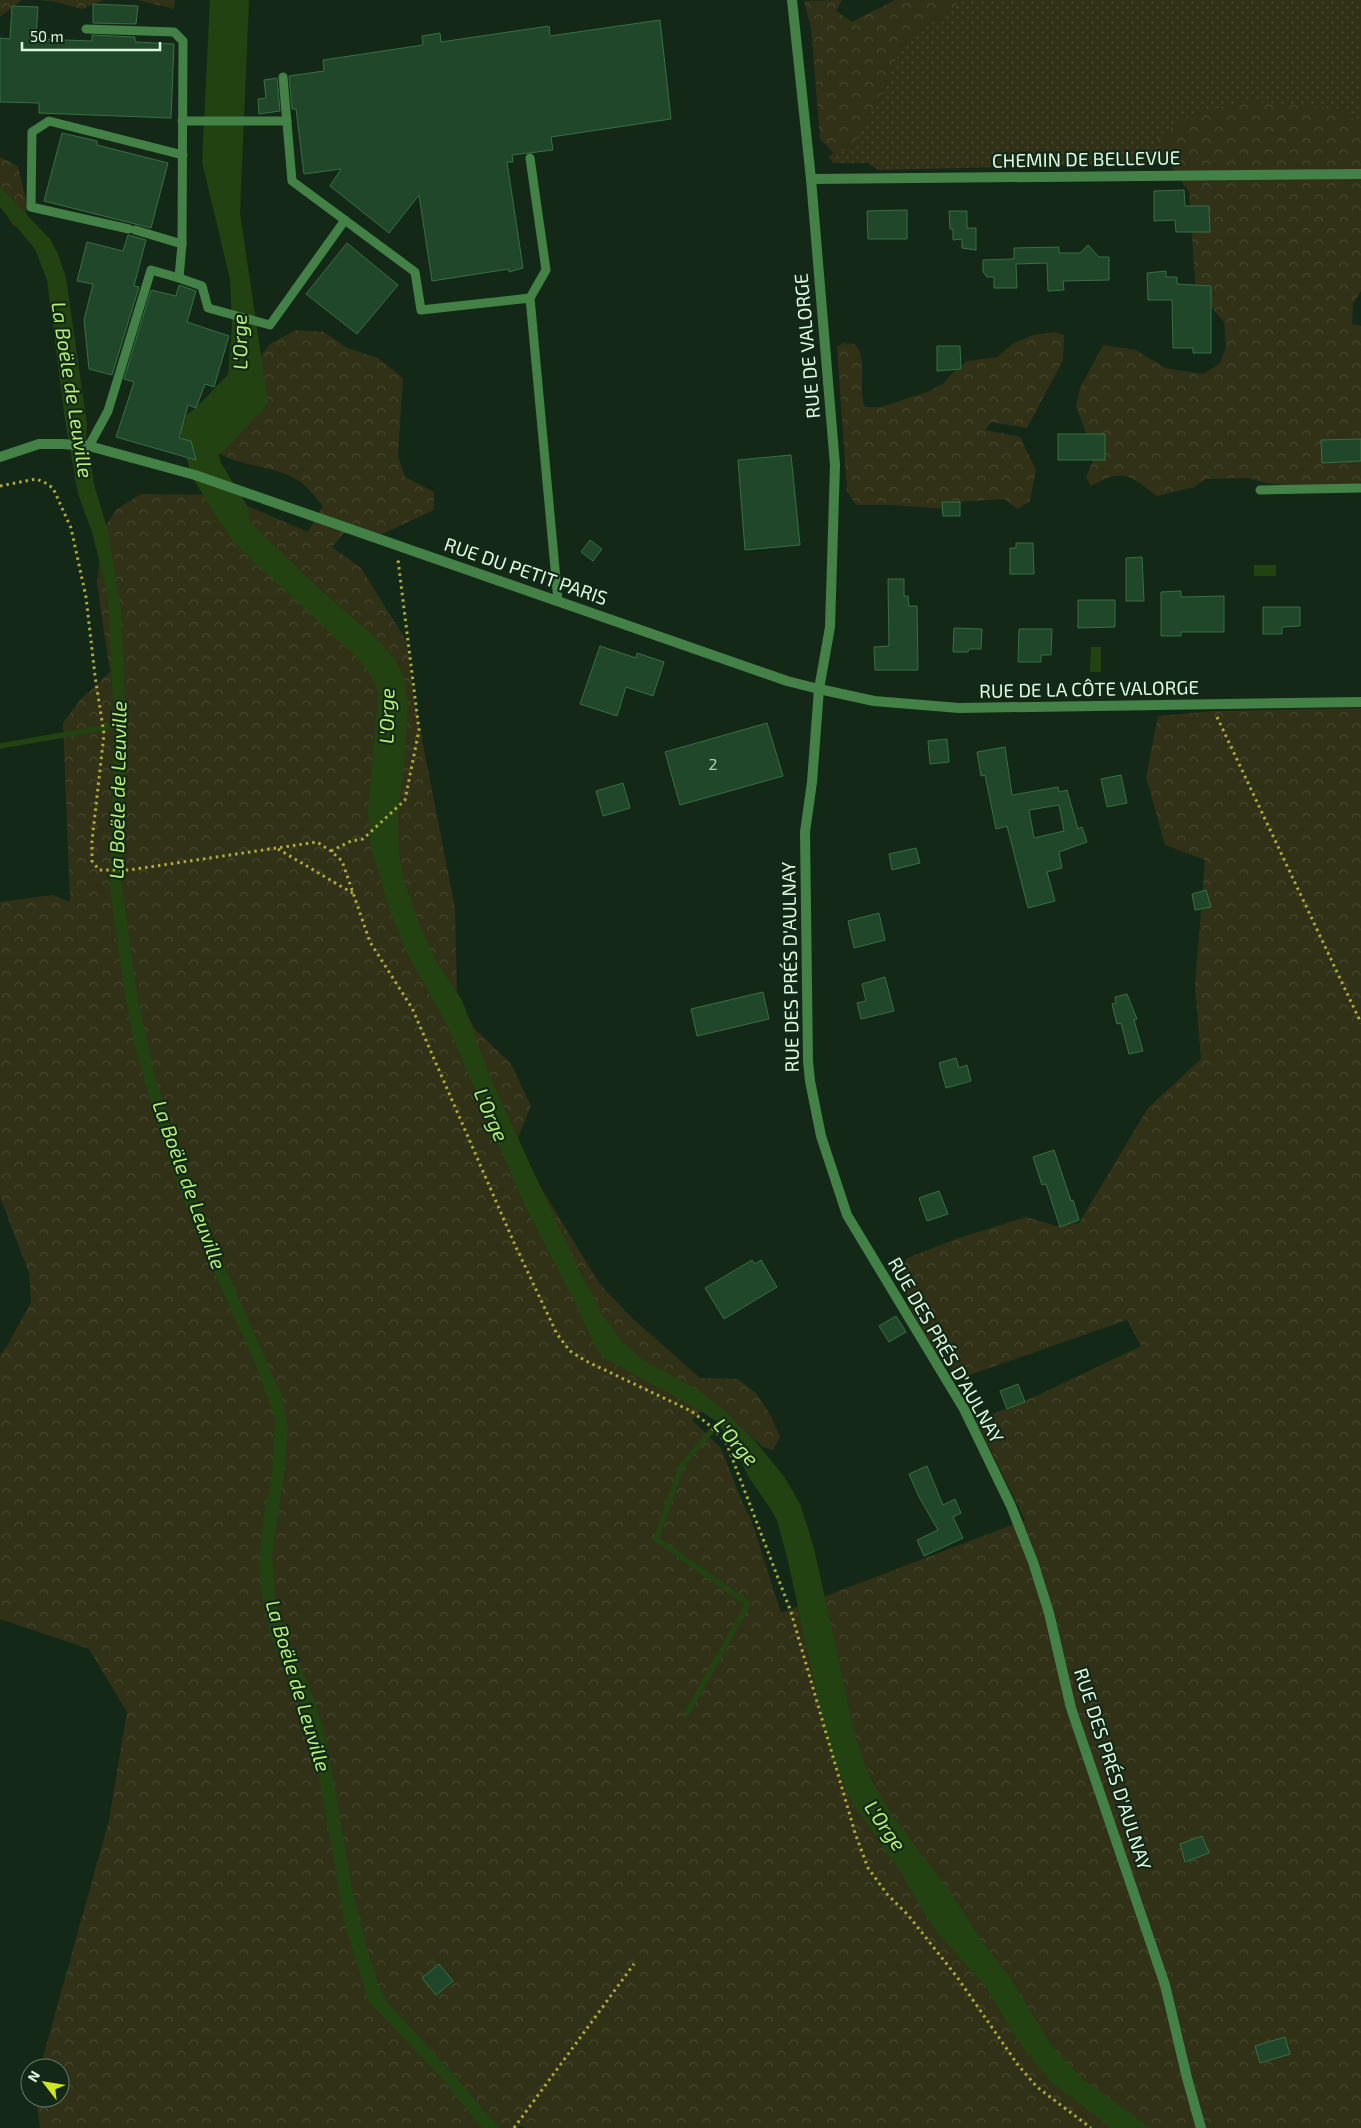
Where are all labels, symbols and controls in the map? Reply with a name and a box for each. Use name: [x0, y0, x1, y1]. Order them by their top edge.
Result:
scale bar: [22, 20, 160, 52]
text: 50 m: [30, 27, 64, 45]
street label: CHEMIN DE BELLEVUE: [992, 145, 1180, 172]
street label: RUE DE VALORGE: [789, 273, 824, 420]
water label: La Boële de Leuville: [47, 300, 99, 480]
water label: L'Orge: [227, 314, 251, 370]
street label: RUE DU PETIT PARIS: [441, 532, 611, 609]
street label: RUE DE LA CÔTE VALORGE: [979, 675, 1199, 702]
water label: L'Orge: [374, 688, 398, 744]
water label: La Boële de Leuville: [103, 700, 131, 879]
house number: 2: [709, 754, 718, 773]
street label: RUE DES PRÉS D'AULNAY: [776, 861, 803, 1073]
water label: L'Orge: [470, 1084, 514, 1145]
water label: La Boële de Leuville: [148, 1097, 232, 1273]
street label: RUE DES PRÉS D'AULNAY: [884, 1253, 1009, 1447]
water label: L'Orge: [709, 1413, 765, 1470]
water label: La Boële de Leuville: [261, 1597, 337, 1775]
street label: RUE DES PRÉS D'AULNAY: [1070, 1665, 1157, 1873]
water label: L'Orge: [860, 1796, 912, 1855]
north arrow: [20, 2058, 70, 2108]
text: N: [24, 2067, 43, 2085]

